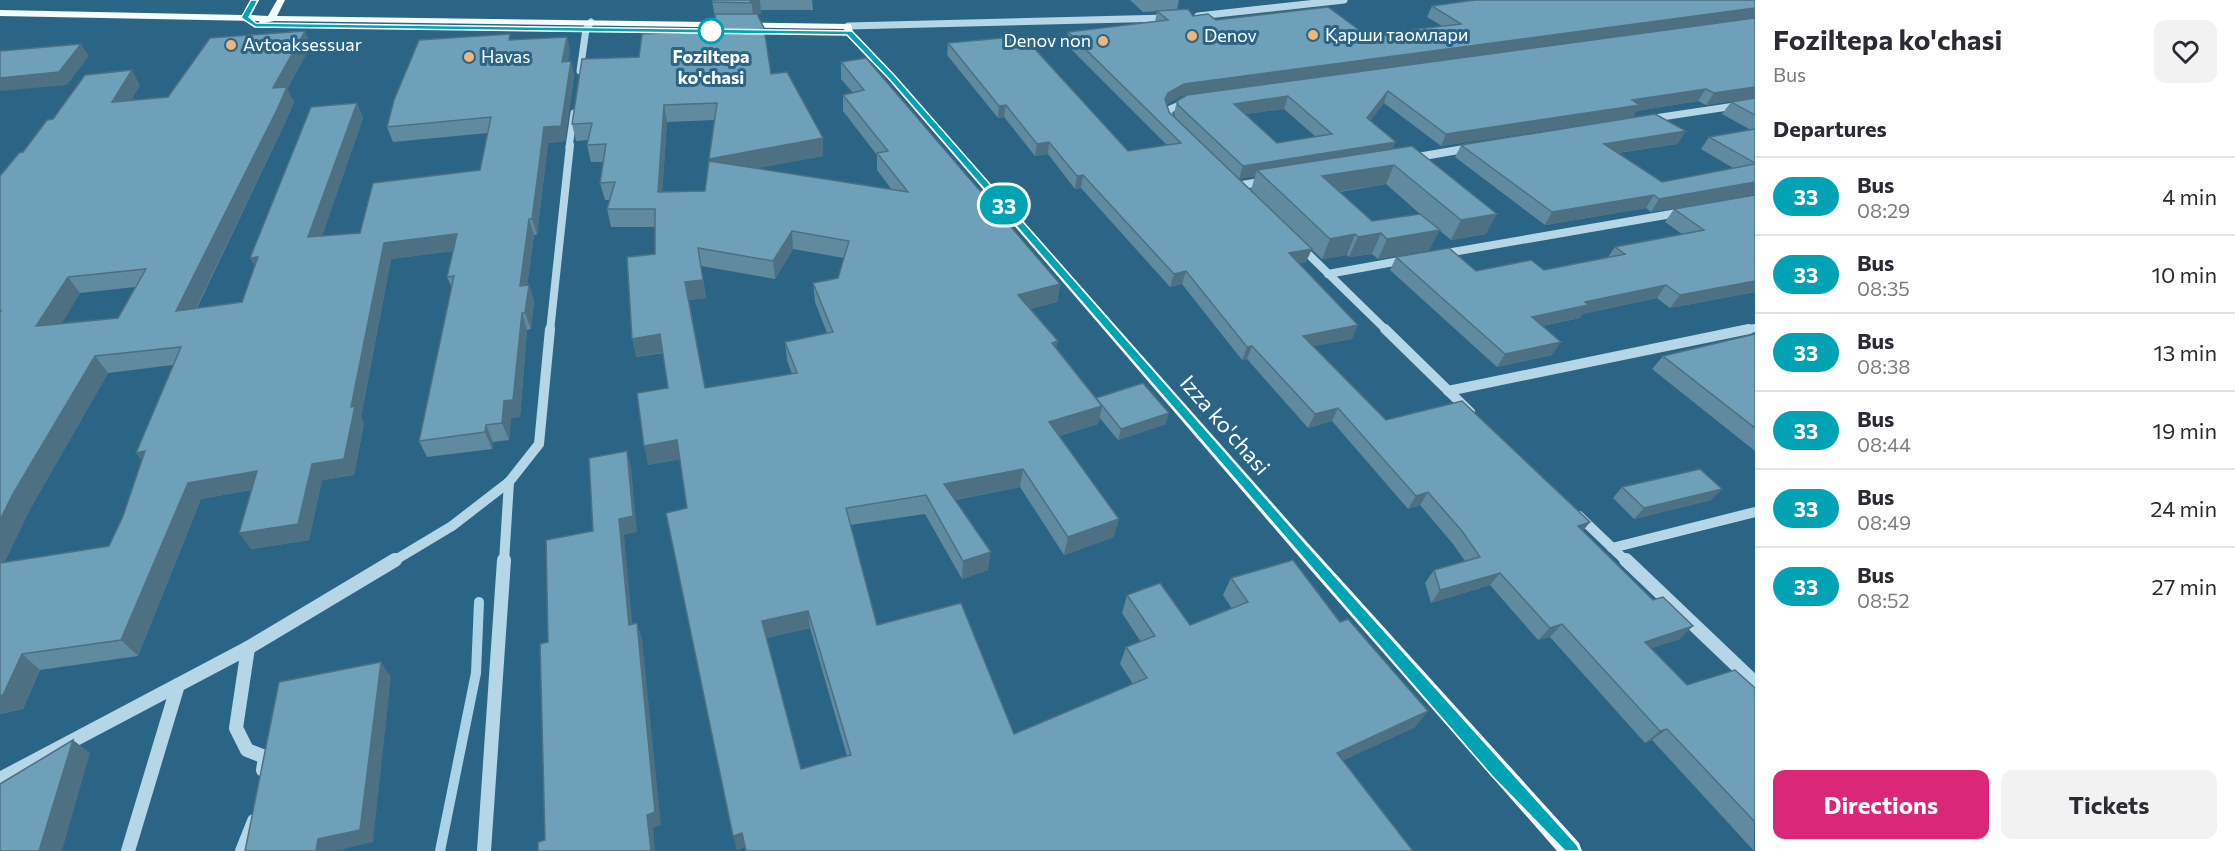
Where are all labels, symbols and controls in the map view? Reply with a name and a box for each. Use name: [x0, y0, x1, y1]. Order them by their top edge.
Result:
marker: Foziltepa ko'chasi: [698, 18, 724, 44]
button: heart: [2154, 20, 2217, 83]
text: Foziltepa ko'chasi: [1773, 22, 2002, 56]
place label: Қарши таомлари: [1325, 23, 1468, 45]
place label: Denov: [1204, 24, 1257, 46]
marker: Қарши таомлари: [1306, 28, 1320, 42]
place label: Denov non: [1003, 29, 1091, 51]
marker: Denov: [1185, 29, 1199, 43]
place label: Avtoaksessuar: [243, 33, 362, 55]
marker: Denov non: [1096, 34, 1110, 48]
marker: Avtoaksessuar: [224, 38, 238, 52]
place label: Havas: [481, 45, 530, 67]
place label: Foziltepa ko'chasi: [672, 45, 750, 88]
marker: Havas: [462, 50, 476, 64]
text: Bus: [1773, 62, 1806, 86]
text: Departures: [1773, 115, 1887, 142]
text: Bus: [1857, 171, 1894, 198]
text: 4 min: [2162, 183, 2217, 210]
text: 33: [1794, 184, 1818, 209]
line badge: 33: [977, 186, 1031, 224]
text: 33: [992, 193, 1016, 218]
text: 08:29: [1857, 198, 1910, 222]
text: Bus: [1857, 249, 1894, 276]
text: 10 min: [2152, 261, 2217, 288]
text: 33: [1794, 262, 1818, 287]
text: 08:35: [1857, 276, 1910, 300]
text: Bus: [1857, 327, 1894, 354]
text: 13 min: [2153, 339, 2217, 366]
text: 33: [1794, 340, 1818, 365]
text: 08:38: [1857, 354, 1910, 378]
street label: Izza ko'chasi: [1175, 369, 1276, 480]
text: Bus: [1857, 405, 1894, 432]
text: 19 min: [2153, 417, 2217, 444]
text: 33: [1794, 418, 1818, 443]
text: 08:44: [1857, 432, 1911, 456]
text: Bus: [1857, 483, 1894, 510]
text: 24 min: [2150, 495, 2217, 522]
text: 33: [1794, 496, 1818, 521]
text: 08:49: [1857, 510, 1911, 534]
text: Bus: [1857, 561, 1894, 588]
text: 27 min: [2152, 573, 2217, 600]
text: 33: [1794, 574, 1818, 599]
text: 08:52: [1857, 588, 1910, 612]
button: Directions: [1773, 770, 1989, 839]
button: Tickets: [2001, 770, 2217, 839]

